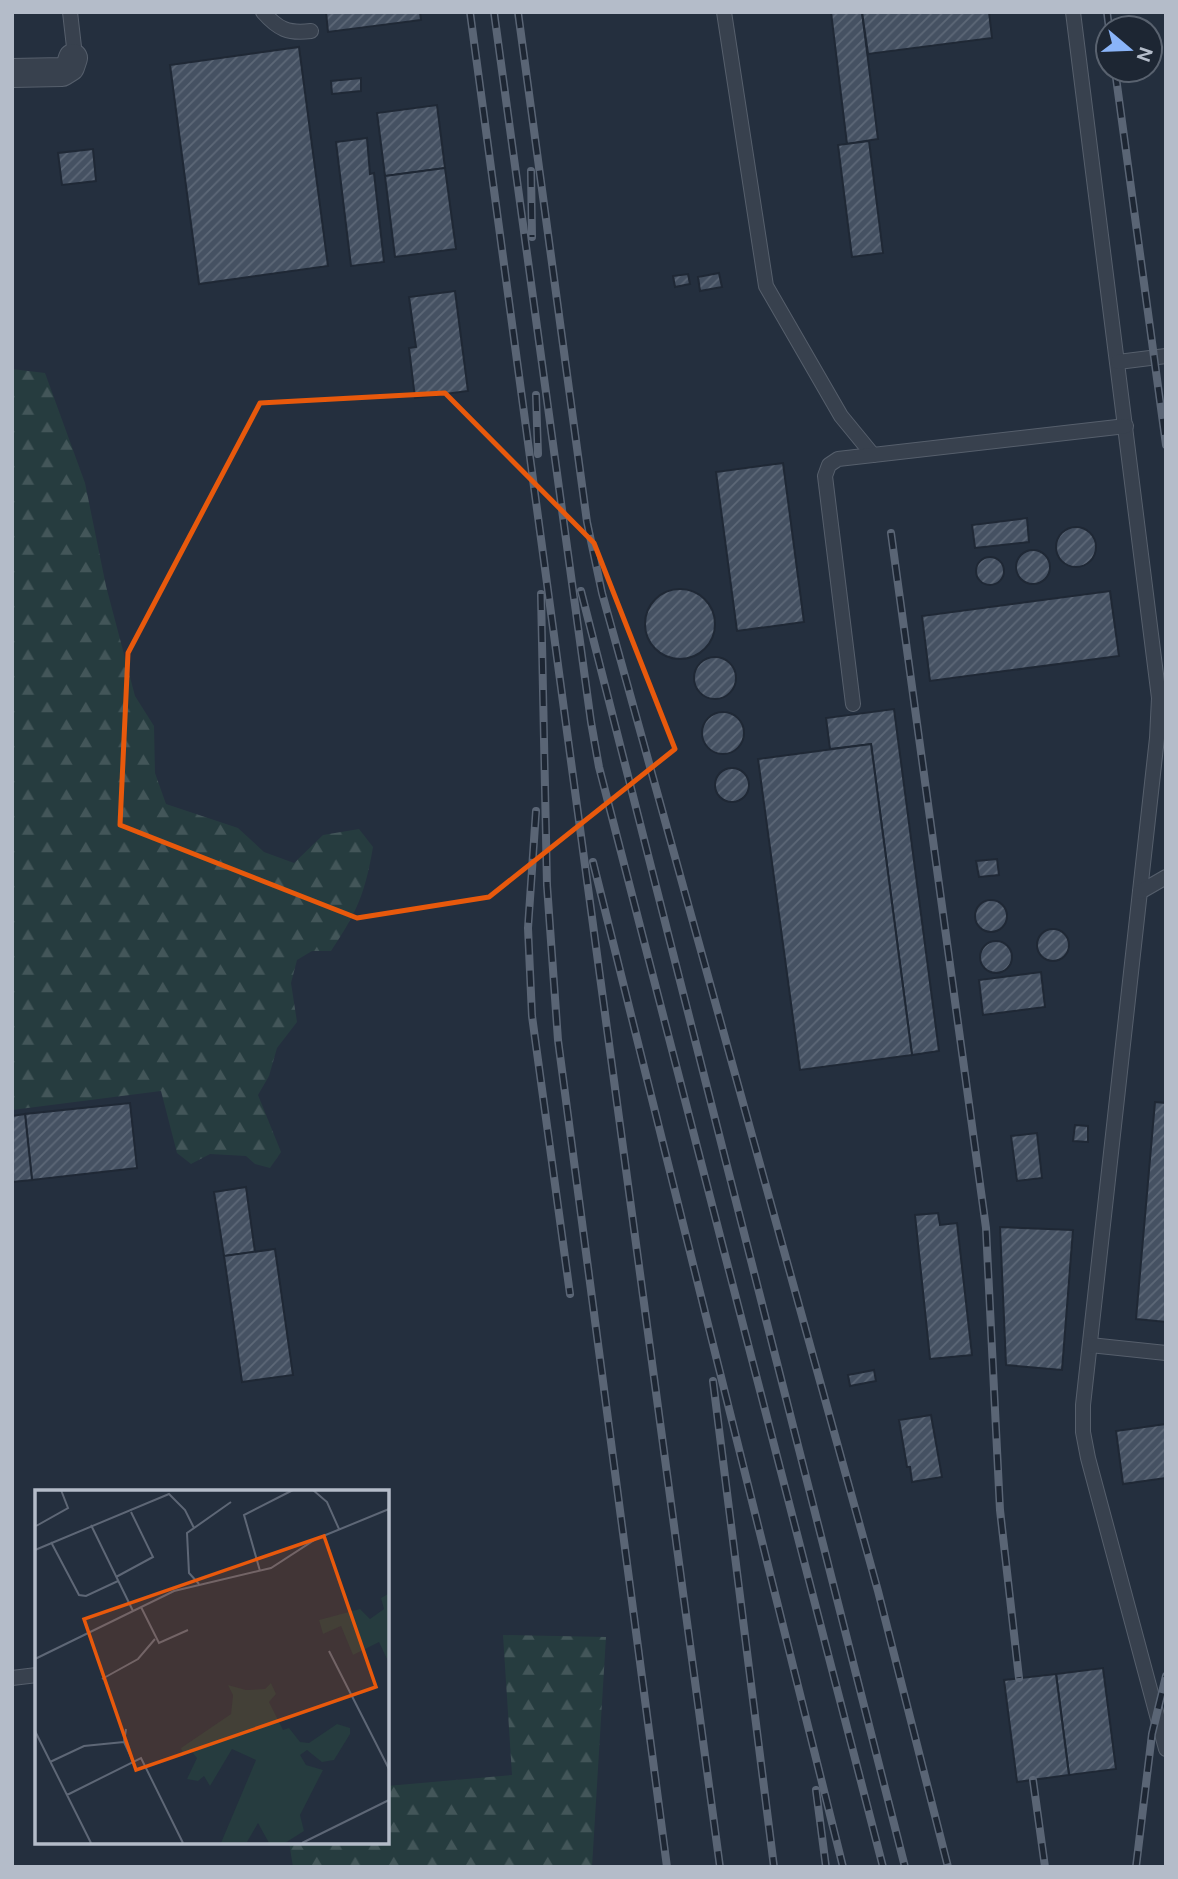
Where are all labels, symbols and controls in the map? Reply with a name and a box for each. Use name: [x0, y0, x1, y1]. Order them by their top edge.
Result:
north arrow: [1094, 14, 1164, 84]
text: N: [1131, 44, 1159, 65]
inset map: [35, 1490, 388, 1844]

